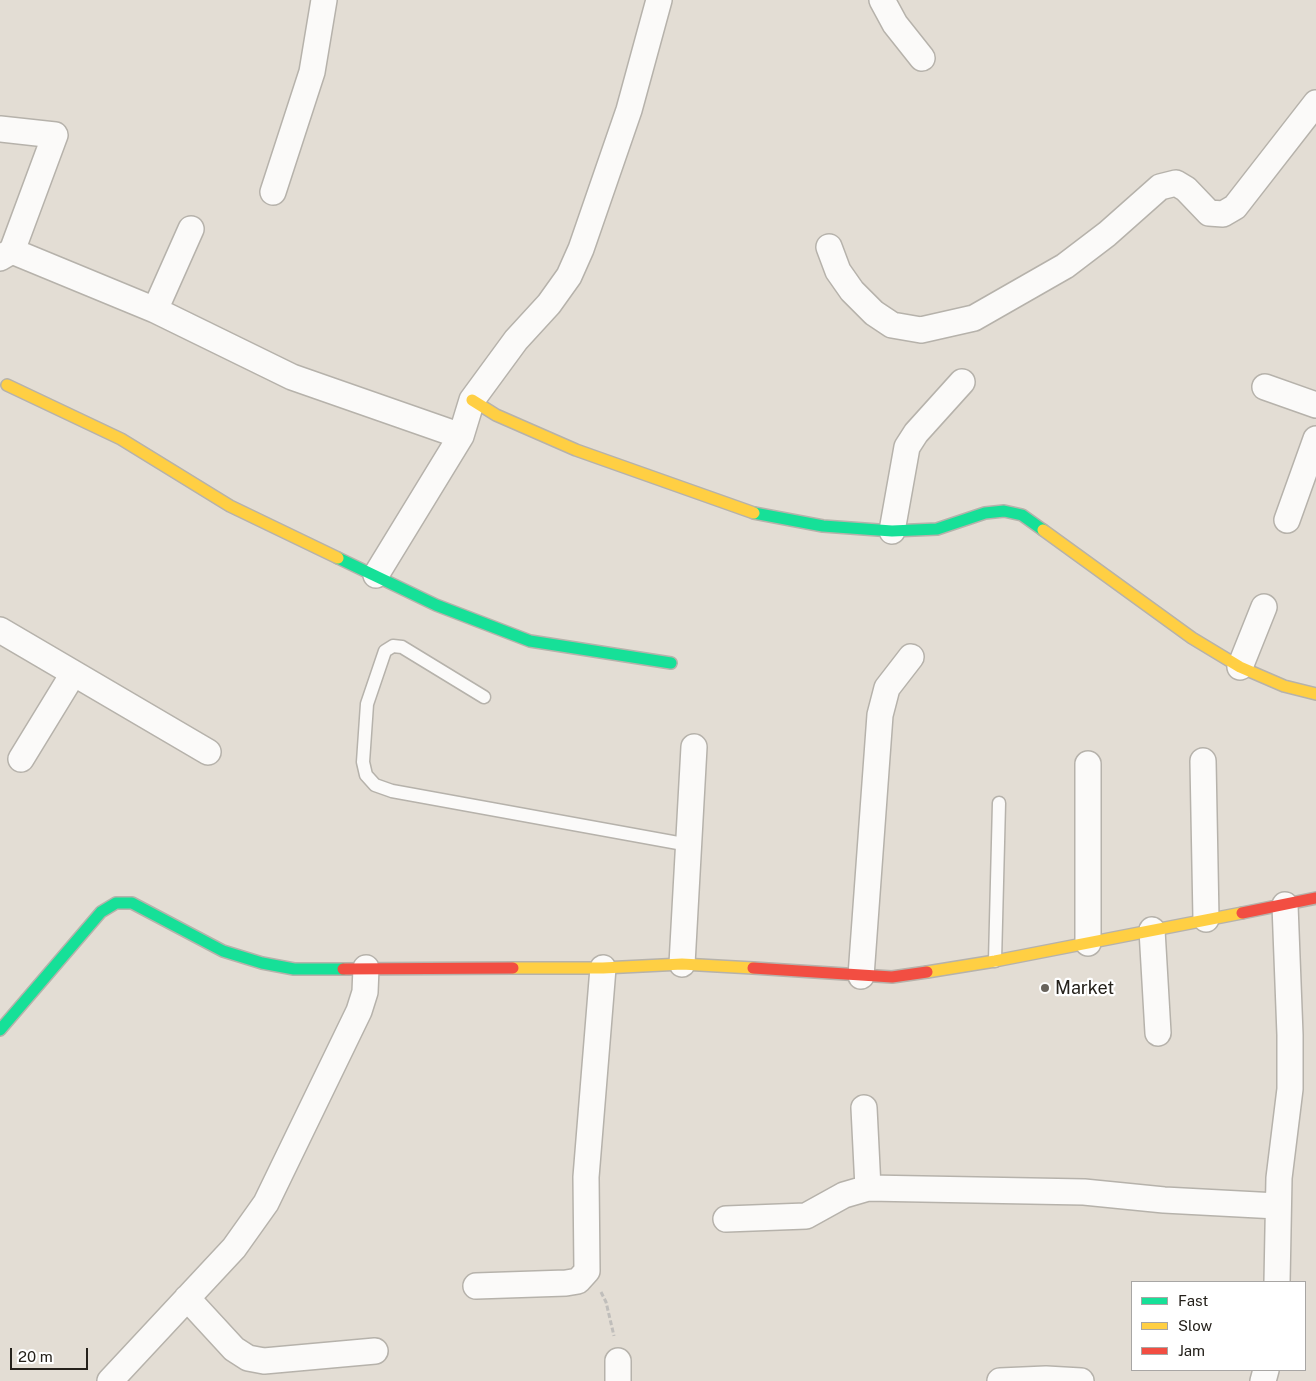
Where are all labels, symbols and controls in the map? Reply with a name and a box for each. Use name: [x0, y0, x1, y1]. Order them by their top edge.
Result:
place label: Market: [1055, 977, 1114, 999]
marker: Market: [1039, 982, 1051, 994]
legend: [1131, 1281, 1306, 1371]
text: Fast: [1178, 1292, 1208, 1309]
text: Slow: [1178, 1317, 1212, 1334]
scale bar: [12, 1338, 90, 1370]
text: Jam: [1178, 1342, 1205, 1359]
text: 20 m: [18, 1348, 53, 1365]

